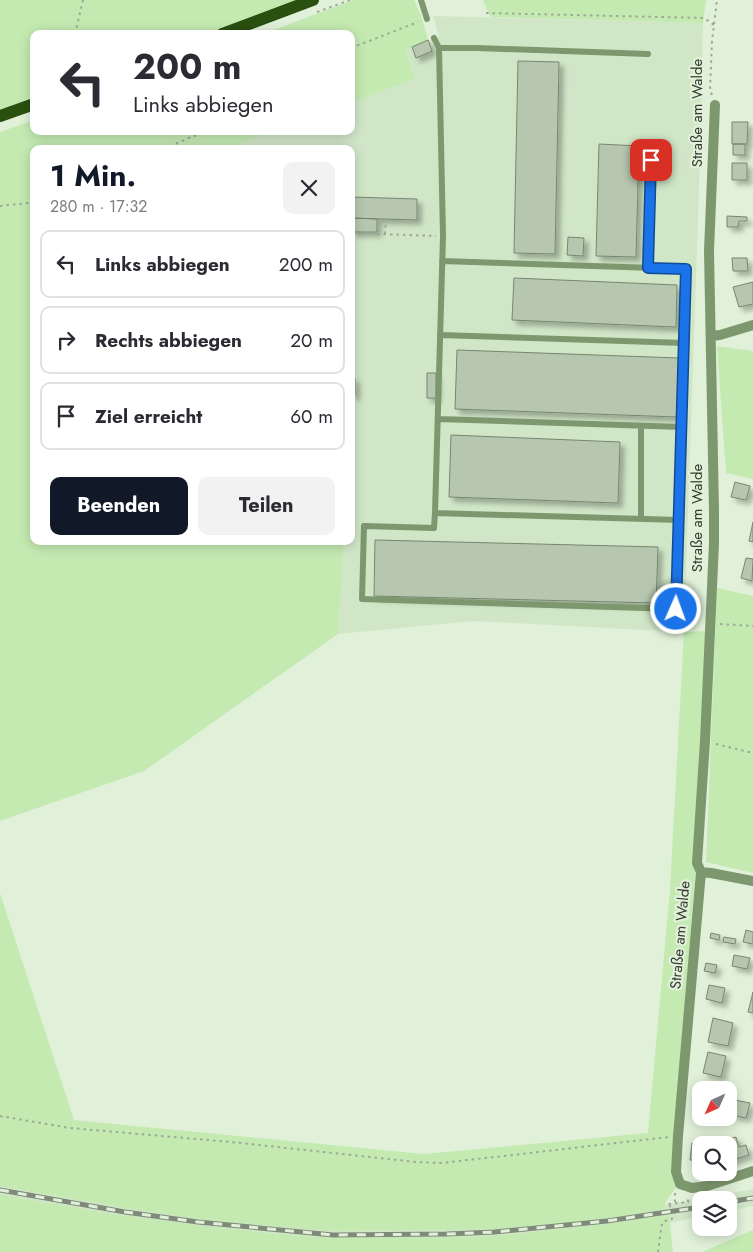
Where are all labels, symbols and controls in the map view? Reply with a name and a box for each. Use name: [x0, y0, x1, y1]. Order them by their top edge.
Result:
text: 200 m: [133, 42, 242, 92]
icon: left: [50, 50, 115, 115]
street label: Straße am Walde: [686, 58, 708, 167]
text: Links abbiegen: [133, 88, 273, 120]
pin: [630, 139, 672, 181]
icon: arrive: [637, 146, 665, 174]
text: 1 Min.: [50, 154, 136, 197]
button: close: [283, 162, 335, 214]
text: 280 m · 17:32: [50, 195, 147, 218]
icon: left: [52, 250, 80, 278]
text: Links abbiegen: [95, 251, 230, 278]
text: 200 m: [279, 251, 333, 278]
icon: right: [52, 326, 80, 354]
text: Rechts abbiegen: [95, 327, 242, 354]
text: 20 m: [290, 327, 333, 354]
icon: arrive: [52, 402, 80, 430]
text: Ziel erreicht: [95, 403, 202, 430]
text: 60 m: [290, 403, 333, 430]
street label: Straße am Walde: [686, 463, 708, 572]
button: Beenden: [50, 477, 188, 535]
button: Teilen: [198, 477, 335, 535]
position arrow: [649, 582, 701, 634]
street label: Straße am Walde: [664, 880, 696, 990]
north arrow: [692, 1081, 738, 1126]
map controls: [692, 1081, 737, 1236]
button: search: [692, 1136, 737, 1181]
button: layers: [692, 1191, 737, 1236]

